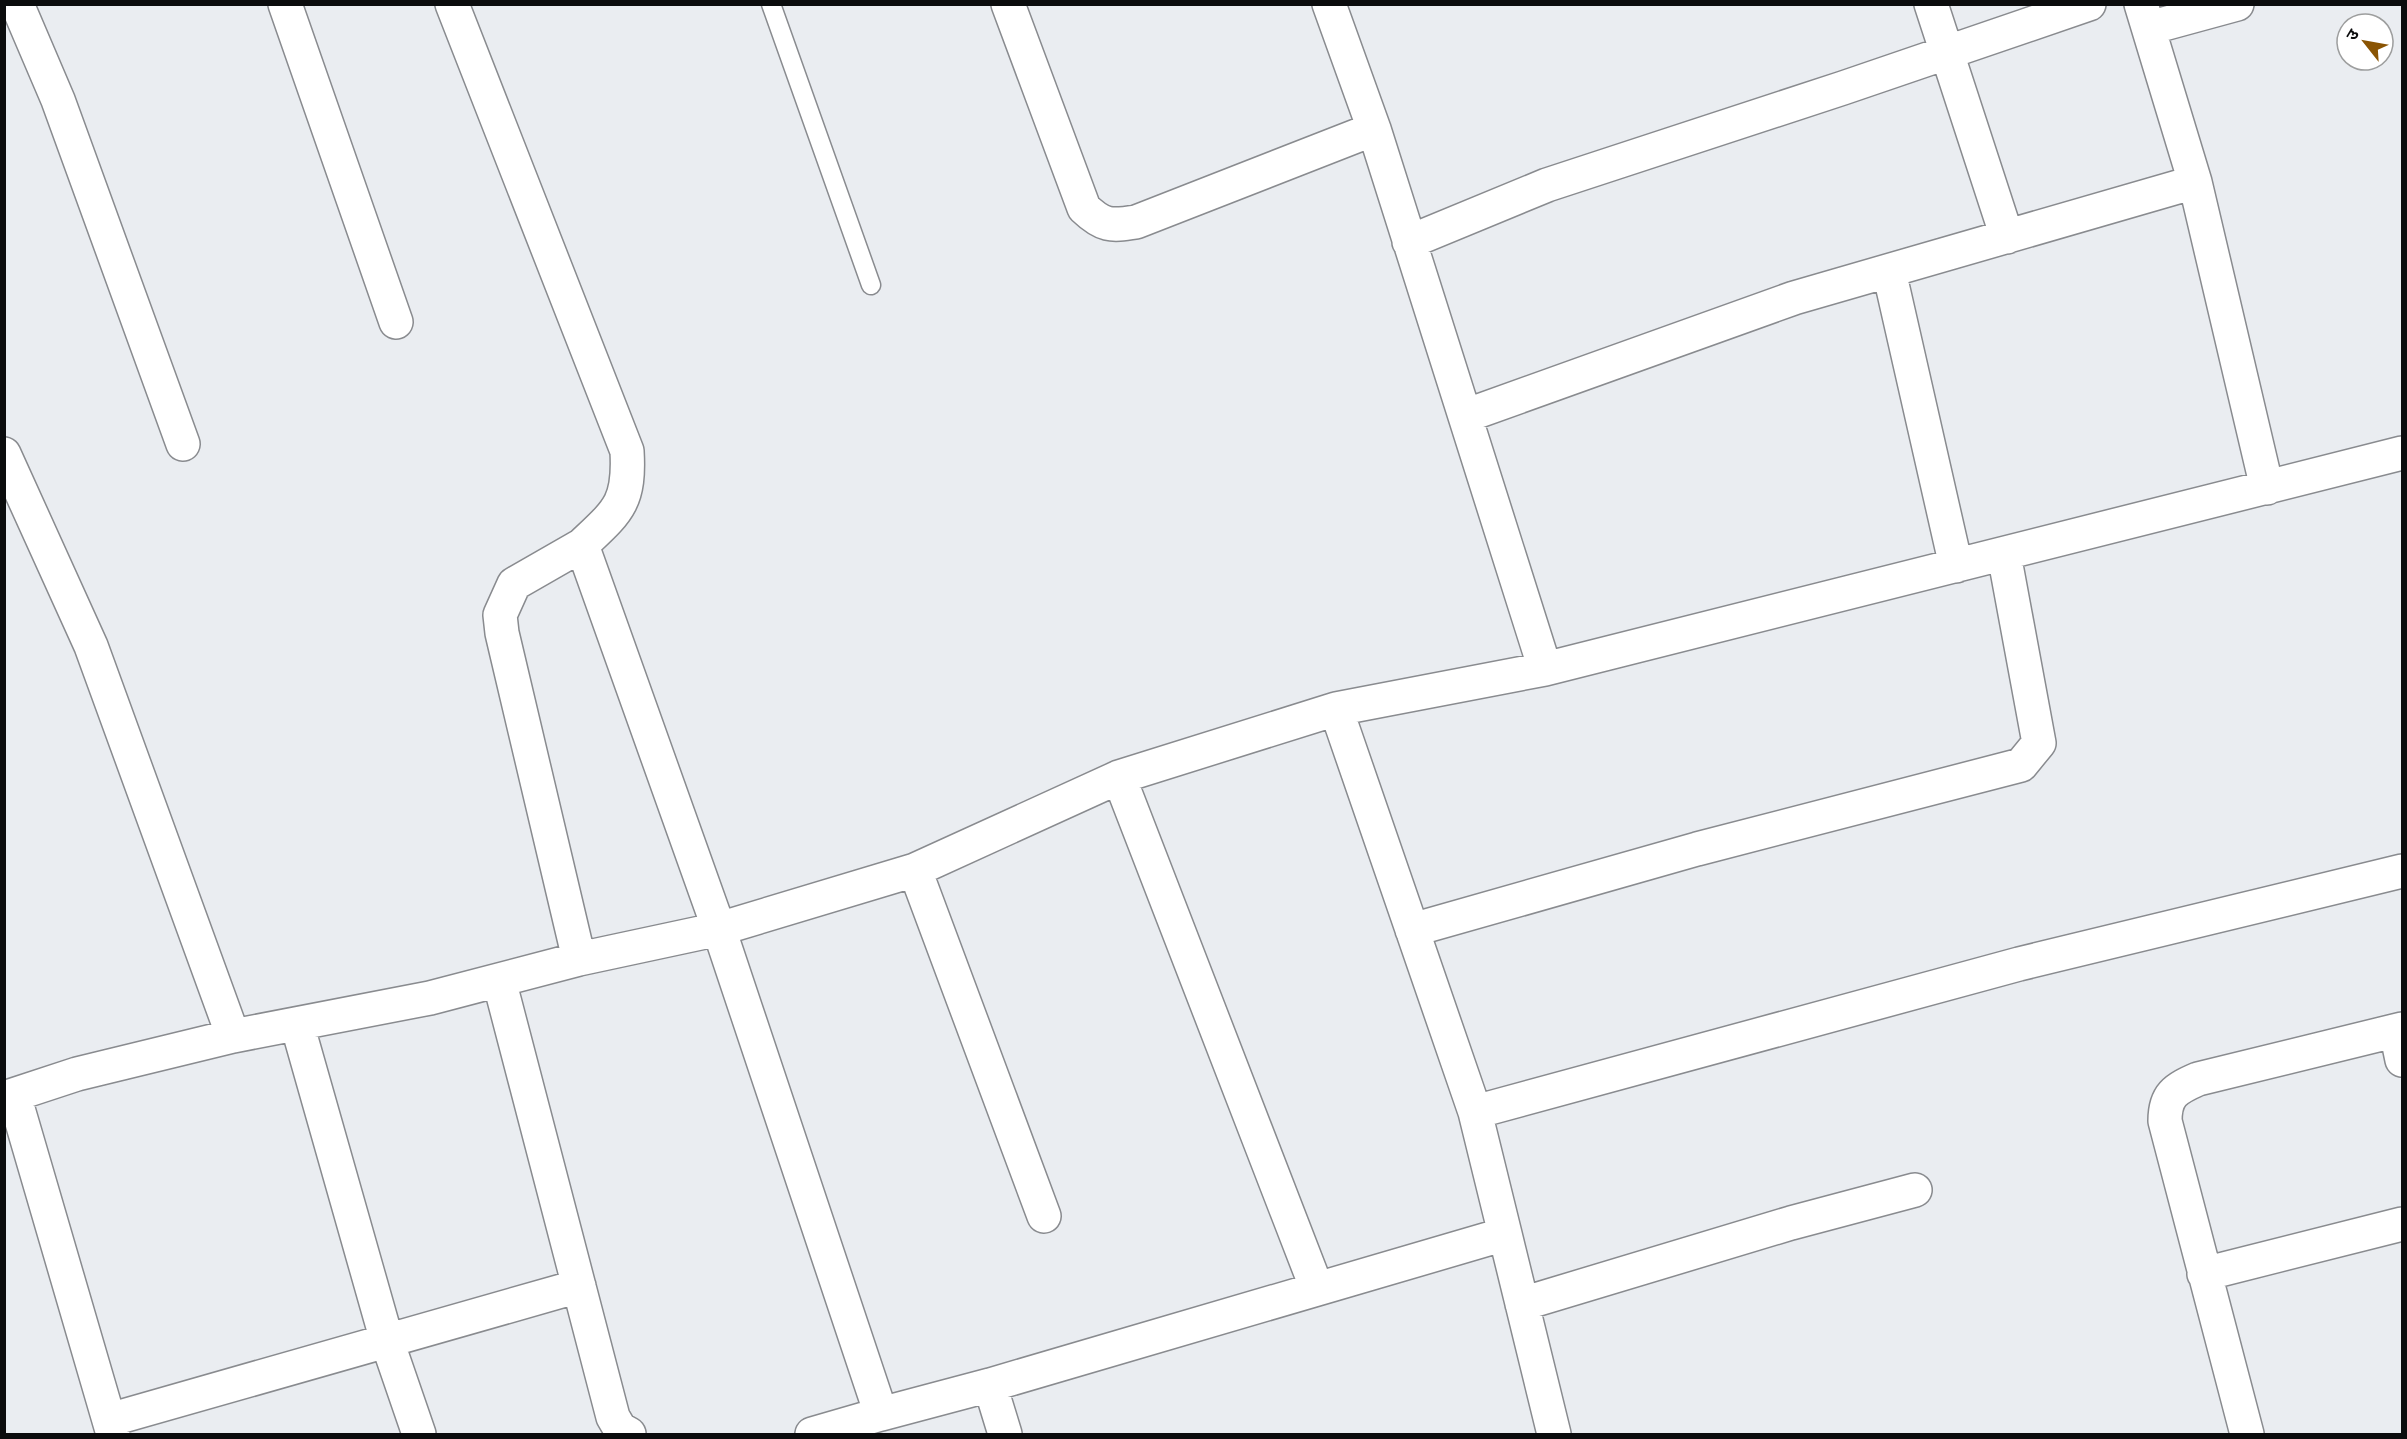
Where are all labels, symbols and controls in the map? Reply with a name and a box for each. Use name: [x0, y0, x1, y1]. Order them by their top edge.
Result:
north arrow: [2335, 12, 2395, 72]
text: उ: [2341, 25, 2363, 43]

